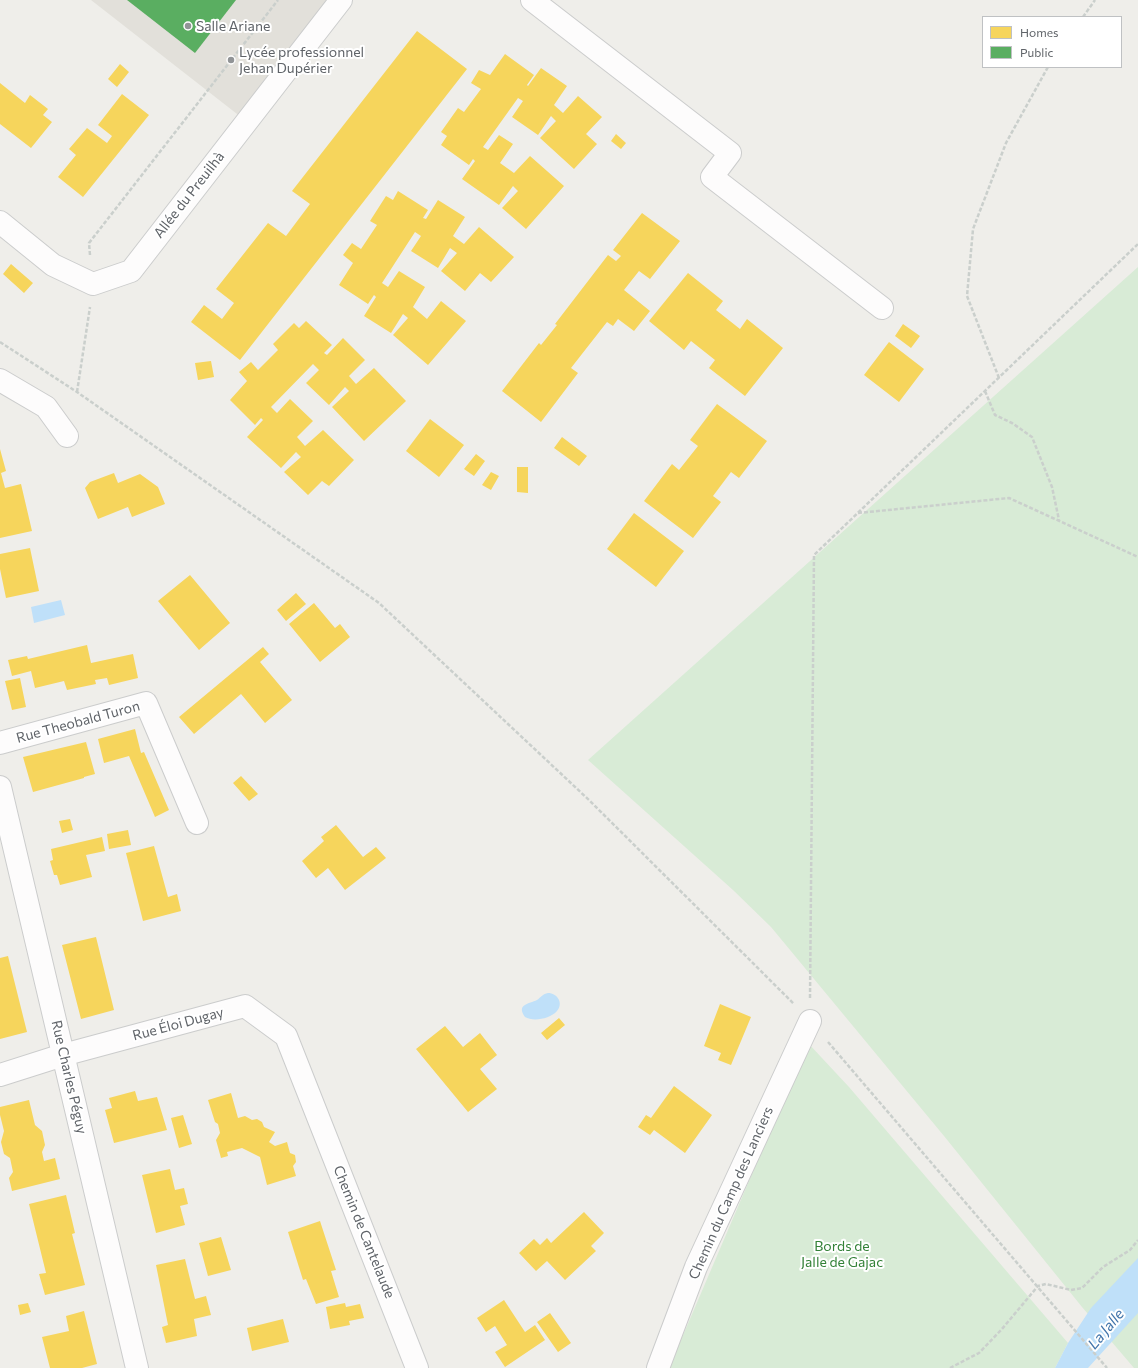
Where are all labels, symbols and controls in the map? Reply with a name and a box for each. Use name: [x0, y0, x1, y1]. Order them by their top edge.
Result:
legend: [982, 16, 1122, 68]
place label: Salle Ariane: [196, 18, 270, 34]
marker: Salle Ariane: [183, 21, 193, 31]
text: Homes: [1020, 25, 1058, 39]
place label: Lycée professionnel Jehan Dupérier: [239, 44, 364, 76]
text: Public: [1020, 45, 1053, 59]
marker: Lycée professionnel Jehan Dupérier: [226, 55, 236, 65]
street label: Allée du Preuilhà: [150, 149, 228, 241]
street label: Rue Theobald Turon: [14, 697, 142, 747]
street label: Rue Éloi Dugay: [131, 1004, 225, 1044]
street label: Rue Charles Péguy: [48, 1018, 90, 1136]
street label: Chemin du Camp des Lanciers: [685, 1104, 777, 1282]
street label: Chemin de Cantelaude: [330, 1163, 398, 1301]
park label: Bords de Jalle de Gajac: [801, 1238, 883, 1270]
water label: La Jalle: [1084, 1305, 1128, 1353]

